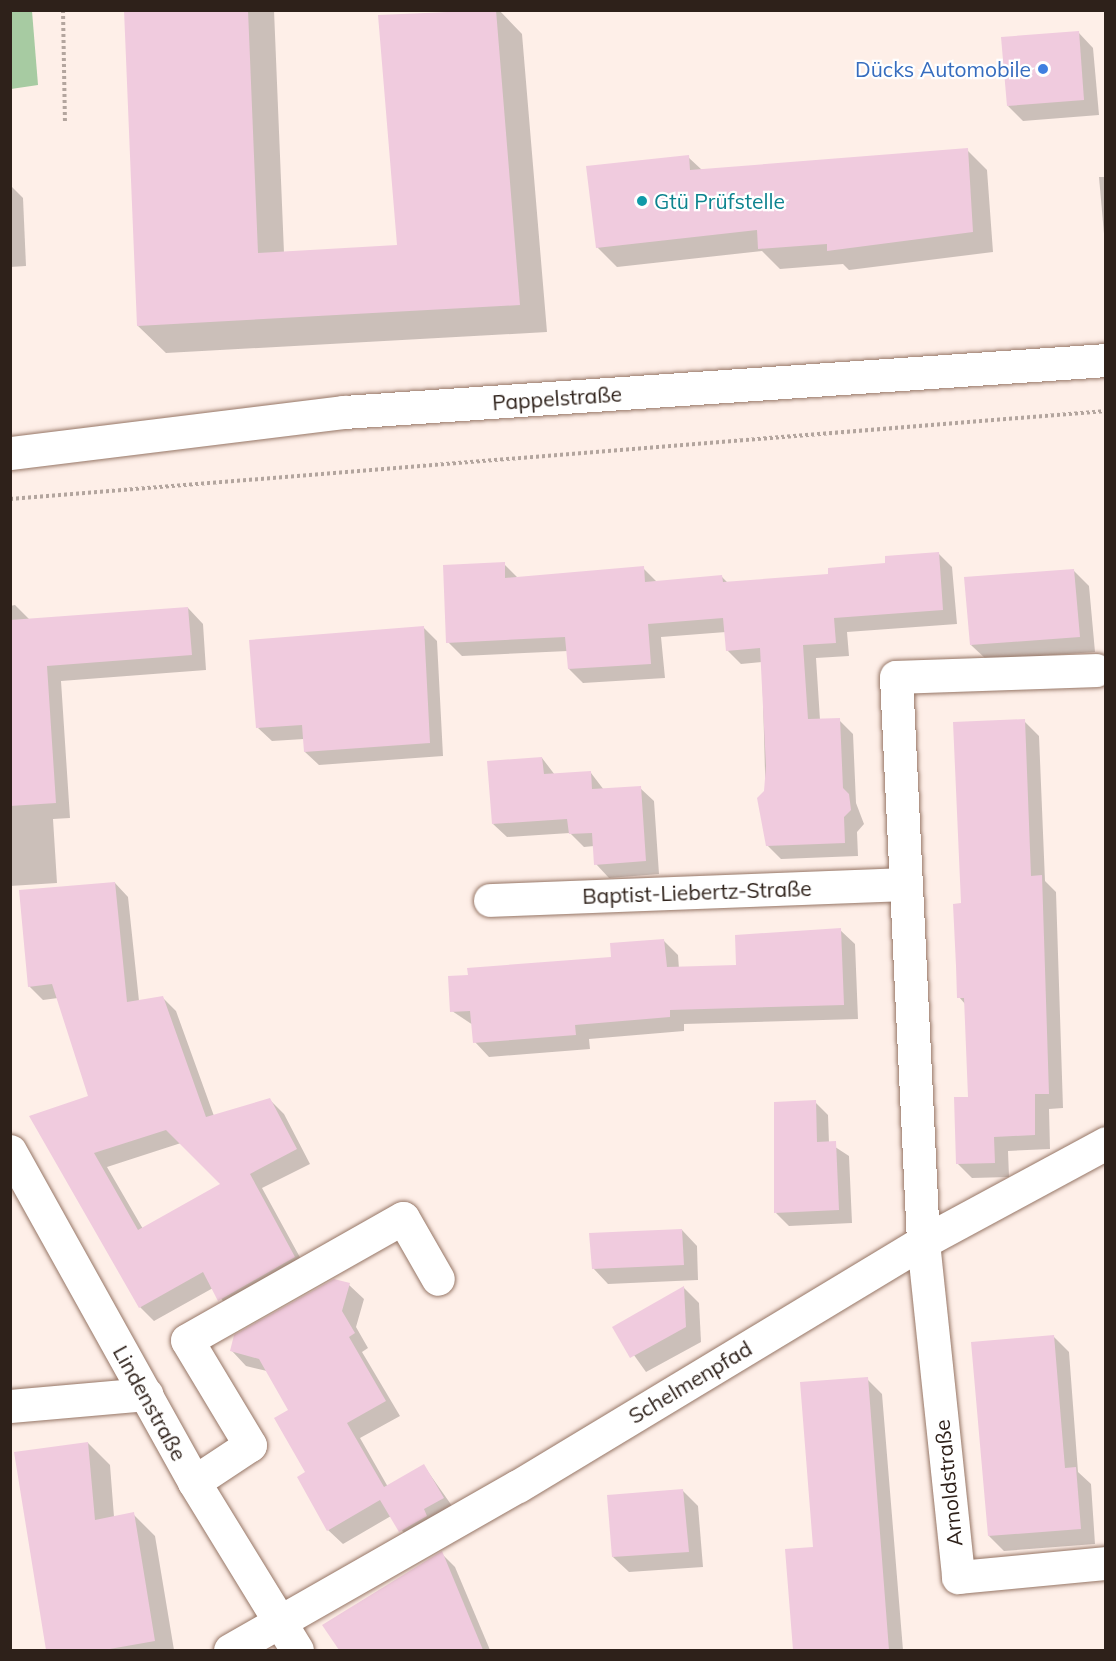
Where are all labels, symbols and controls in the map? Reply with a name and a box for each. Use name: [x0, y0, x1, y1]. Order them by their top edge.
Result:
place label: Dücks Automobile: [855, 56, 1031, 82]
marker: Dücks Automobile: [1036, 62, 1050, 76]
place label: Gtü Prüfstelle: [654, 188, 785, 214]
marker: Gtü Prüfstelle: [635, 194, 649, 208]
street label: Pappelstraße: [491, 381, 623, 415]
street label: Baptist-Liebertz-Straße: [582, 875, 812, 909]
street label: Schelmenpfad: [624, 1335, 756, 1429]
street label: Lindenstraße: [108, 1341, 192, 1465]
street label: Arnoldstraße: [929, 1418, 967, 1548]

